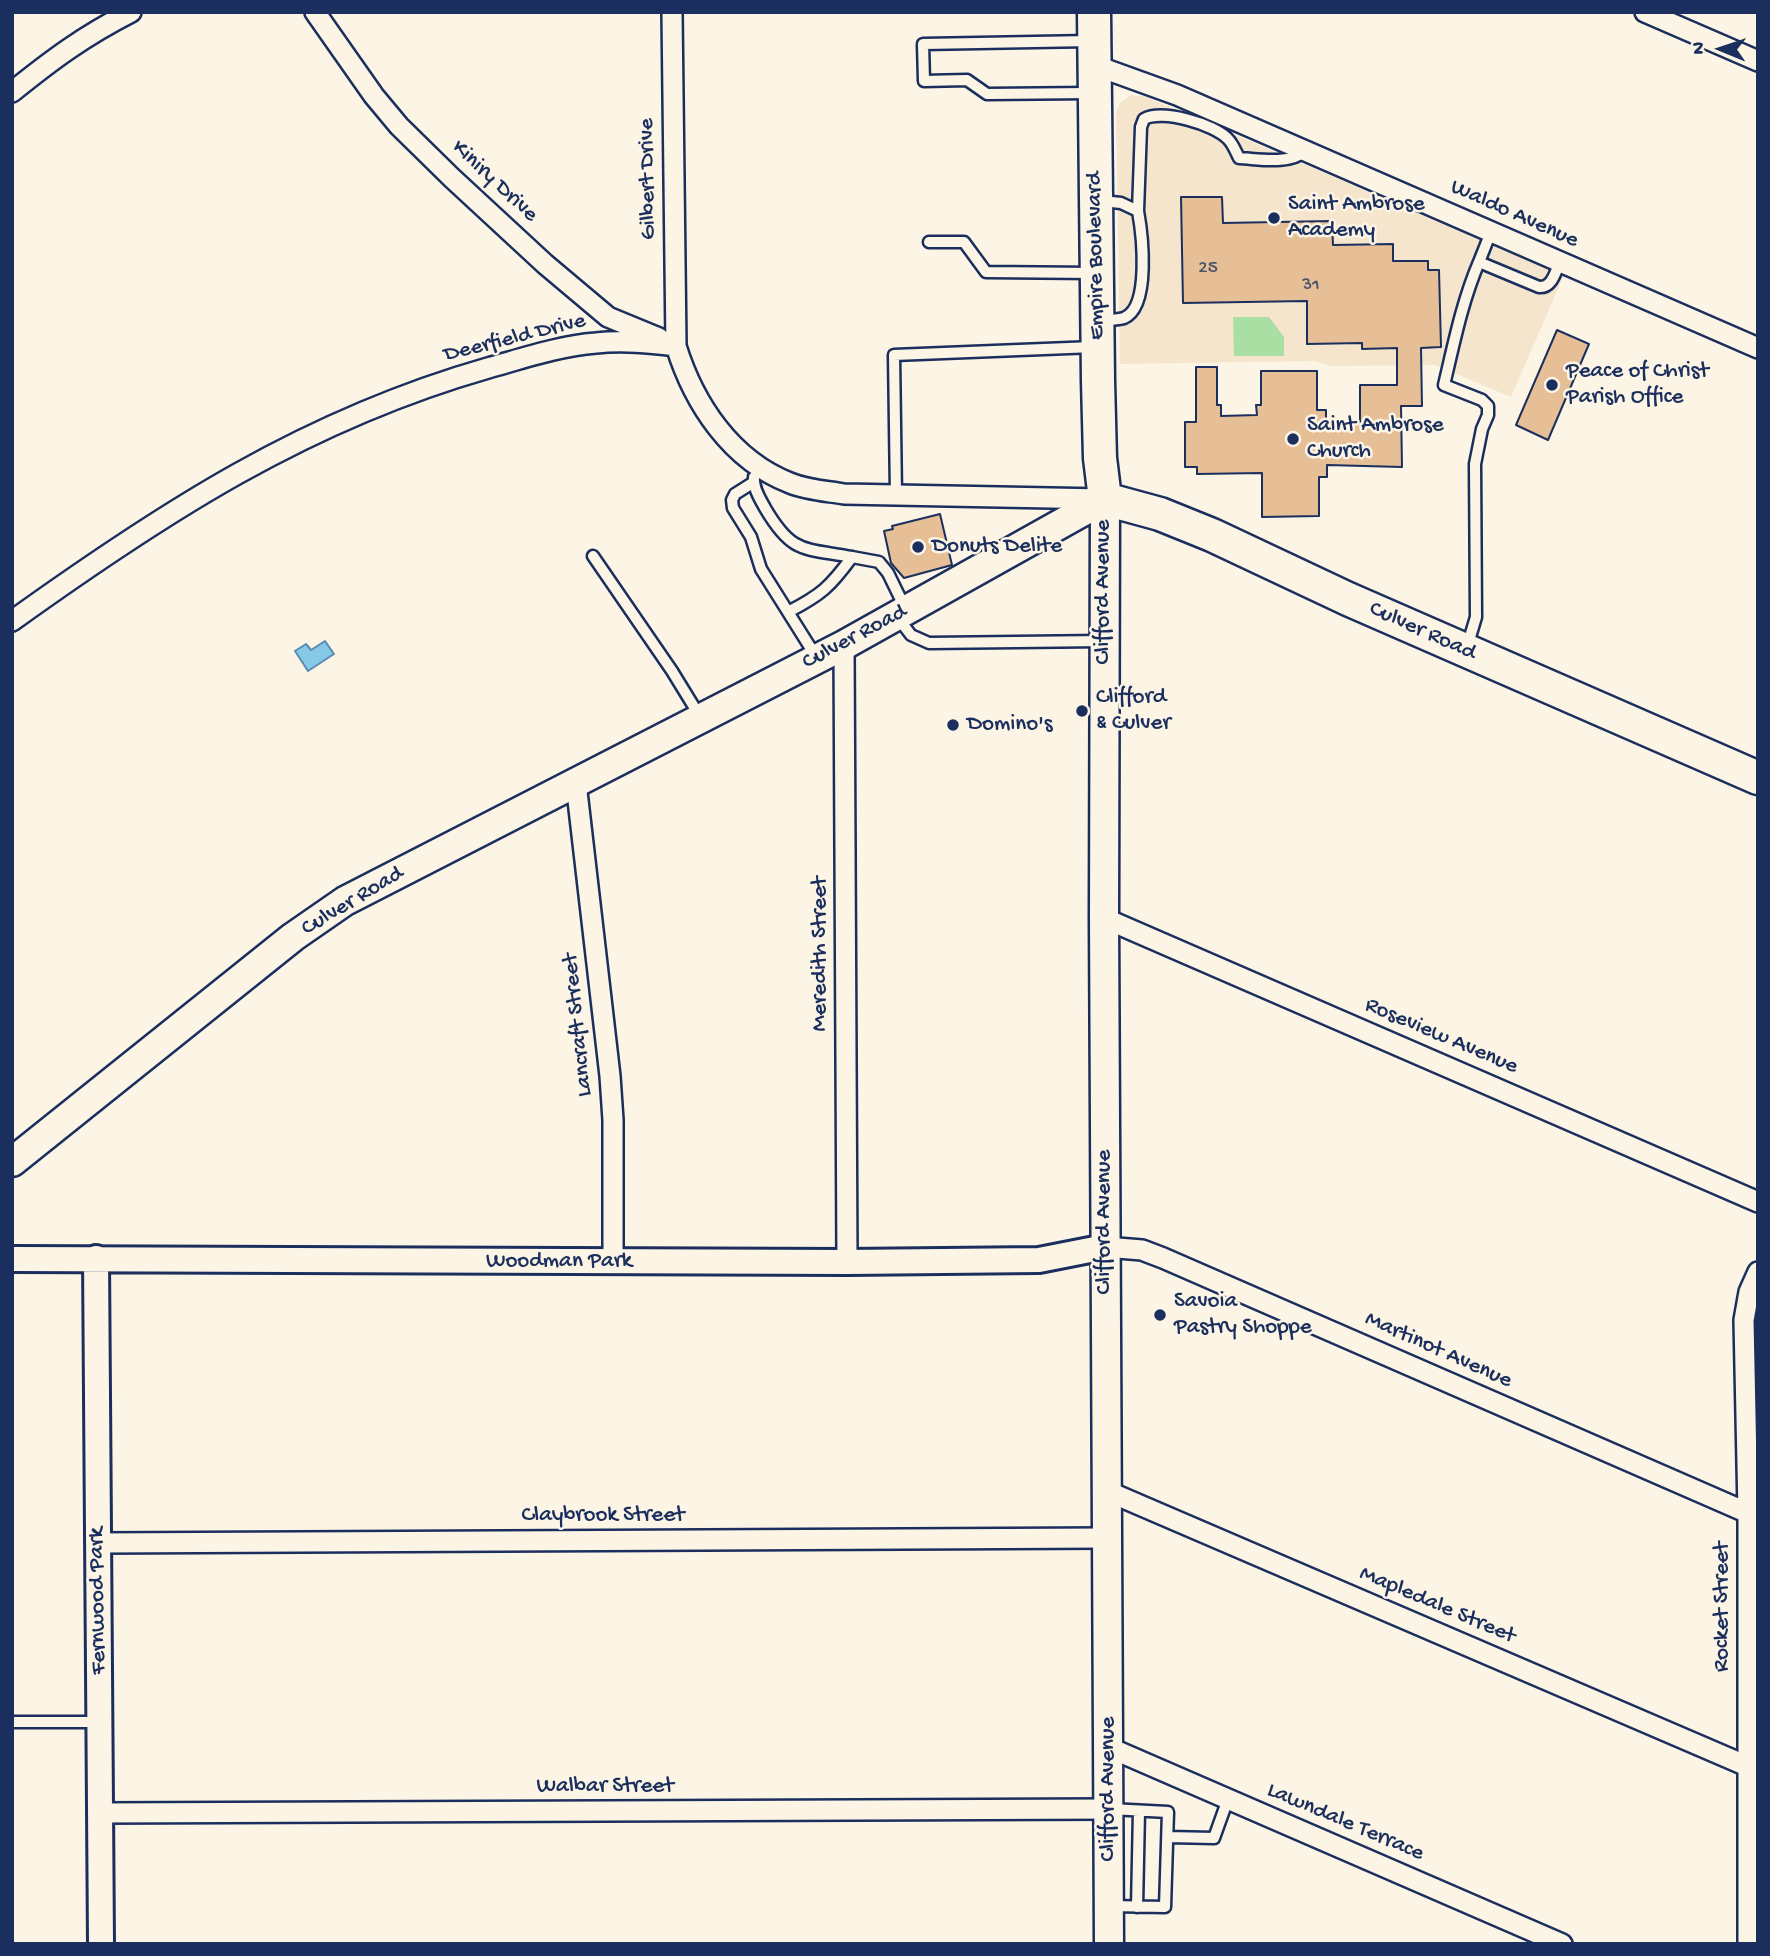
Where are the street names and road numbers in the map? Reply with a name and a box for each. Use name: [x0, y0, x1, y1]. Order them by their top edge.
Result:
street label: Gilbert Drive: [634, 118, 664, 240]
street label: Kiniry Drive: [445, 135, 543, 229]
street label: Empire Boulevard: [1082, 172, 1112, 340]
street label: Waldo Avenue: [1446, 174, 1582, 256]
street label: Deerfield Drive: [441, 308, 589, 370]
street label: Clifford Avenue: [1090, 520, 1118, 664]
street label: Culver Road: [1364, 596, 1480, 668]
street label: Culver Road: [798, 599, 912, 677]
street label: Culver Road: [297, 861, 409, 943]
street label: Meredith Street: [807, 877, 835, 1031]
street label: Lancraft Street: [558, 952, 600, 1098]
street label: Roseview Avenue: [1360, 992, 1522, 1082]
street label: Clifford Avenue: [1091, 1150, 1119, 1294]
street label: Woodman Park: [486, 1248, 632, 1276]
street label: Martinot Avenue: [1360, 1306, 1516, 1396]
street label: Claybrook Street: [522, 1502, 684, 1530]
street label: Fernwood Park: [84, 1527, 114, 1675]
street label: Rocket Street: [1709, 1542, 1737, 1672]
street label: Mapledale Street: [1355, 1561, 1519, 1651]
street label: Clifford Avenue: [1095, 1717, 1123, 1861]
street label: Walbar Street: [536, 1773, 674, 1801]
street label: Lawndale Terrace: [1262, 1777, 1428, 1869]

